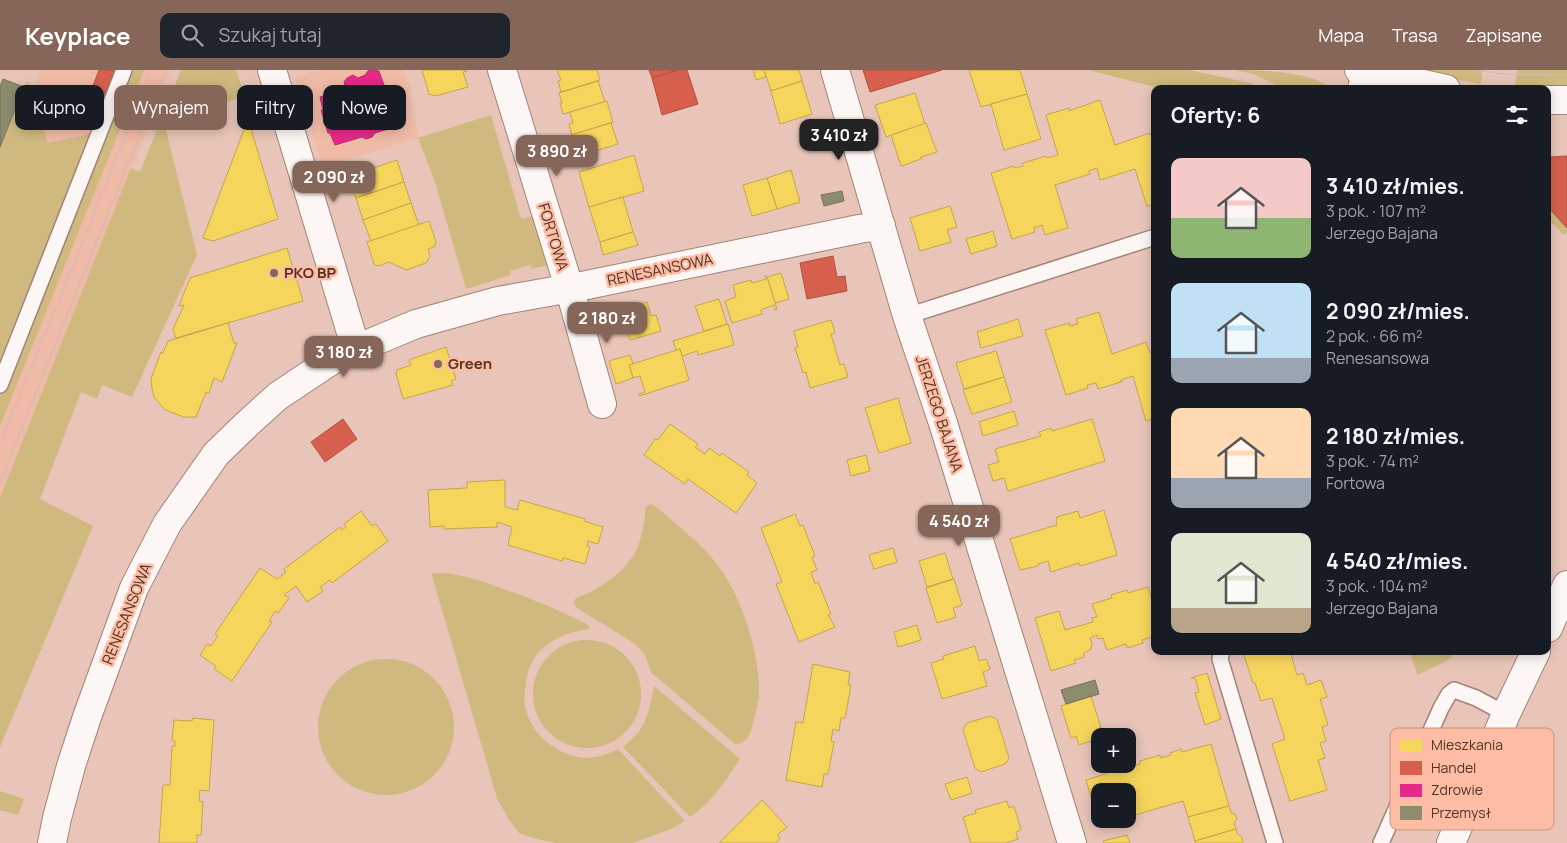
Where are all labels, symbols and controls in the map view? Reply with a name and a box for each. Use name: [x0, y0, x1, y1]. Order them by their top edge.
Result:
search box: [160, 13, 510, 58]
text: Keyplace: [25, 19, 130, 52]
icon: search: [178, 21, 206, 49]
text: Szukaj tutaj: [218, 22, 322, 48]
text: Mapa: [1318, 23, 1364, 47]
text: Trasa: [1392, 23, 1437, 47]
text: Zapisane: [1465, 23, 1542, 47]
chip: Kupno: [15, 85, 104, 130]
chip: Wynajem: [114, 85, 227, 130]
chip: Filtry: [237, 85, 313, 130]
chip: Nowe: [323, 85, 406, 130]
text: Oferty: 6: [1171, 101, 1260, 129]
icon: filters: [1503, 101, 1531, 129]
pin: 3 410 zł: [787, 118, 891, 161]
text: 3 410 zł: [810, 124, 868, 146]
pin: 3 890 zł: [505, 134, 609, 177]
text: 3 890 zł: [527, 140, 587, 162]
pin: 2 090 zł: [282, 160, 386, 203]
text: 2 090 zł: [303, 166, 365, 188]
text: 3 410 zł/mies.: [1326, 172, 1465, 200]
icon: home: [1211, 178, 1271, 238]
street label: FORTOWA: [533, 200, 574, 274]
text: 3 pok. · 107 m²: [1326, 200, 1426, 222]
text: Jerzego Bajana: [1326, 222, 1438, 244]
street label: RENESANSOWA: [605, 248, 715, 291]
place label: PKO BP: [284, 262, 336, 283]
marker: PKO BP: [268, 267, 280, 279]
text: 2 090 zł/mies.: [1326, 297, 1470, 325]
pin: 2 180 zł: [555, 302, 659, 344]
icon: home: [1211, 303, 1271, 363]
text: 2 180 zł: [578, 307, 636, 329]
text: 2 pok. · 66 m²: [1326, 325, 1422, 347]
pin: 3 180 zł: [292, 336, 396, 378]
text: 3 180 zł: [315, 341, 373, 363]
text: Renesansowa: [1326, 347, 1429, 369]
place label: Green: [448, 353, 492, 374]
street label: JERZEGO BAJANA: [911, 353, 968, 475]
marker: Green: [432, 358, 444, 370]
text: 2 180 zł/mies.: [1326, 422, 1465, 450]
icon: home: [1211, 428, 1271, 488]
text: 3 pok. · 74 m²: [1326, 450, 1419, 472]
text: Fortowa: [1326, 472, 1385, 494]
pin: 4 540 zł: [907, 504, 1011, 547]
text: 4 540 zł: [929, 510, 989, 532]
text: 4 540 zł/mies.: [1326, 547, 1468, 575]
icon: home: [1211, 553, 1271, 613]
street label: RENESANSOWA: [97, 560, 157, 668]
text: 3 pok. · 104 m²: [1326, 575, 1428, 597]
text: Jerzego Bajana: [1326, 597, 1438, 619]
map controls: [1091, 728, 1136, 828]
button: +: [1091, 728, 1136, 773]
legend: [1390, 728, 1554, 830]
text: Mieszkania: [1431, 735, 1503, 754]
text: Handel: [1431, 758, 1476, 777]
text: Zdrowie: [1431, 780, 1483, 799]
button: −: [1091, 783, 1136, 828]
text: Przemysł: [1431, 803, 1491, 822]

